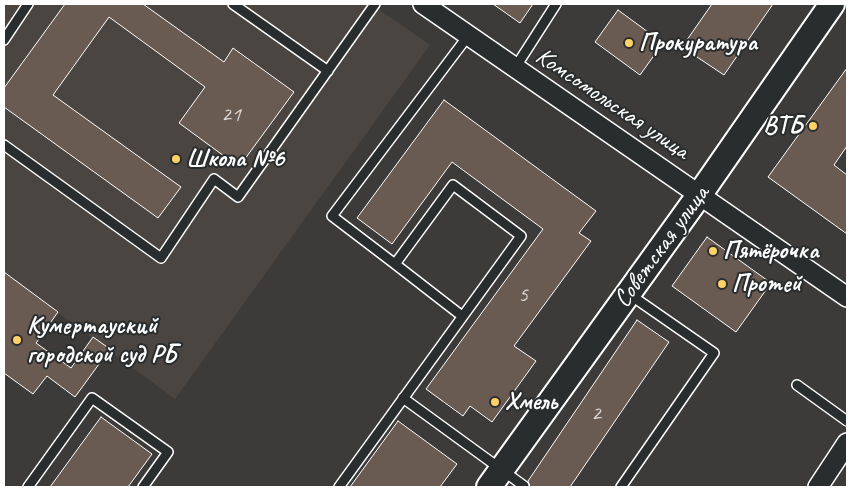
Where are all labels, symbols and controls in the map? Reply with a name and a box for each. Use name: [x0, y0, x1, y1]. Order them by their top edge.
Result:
place label: Прокуратура: [639, 28, 757, 58]
marker: Прокуратура: [623, 37, 635, 49]
street label: Комсомольская улица: [529, 42, 695, 166]
house number: 21: [221, 102, 241, 128]
place label: ВТБ: [763, 111, 803, 141]
marker: ВТБ: [807, 120, 819, 132]
place label: Школа №6: [186, 144, 284, 174]
marker: Школа №6: [170, 153, 182, 165]
street label: Советская улица: [608, 180, 716, 314]
place label: Пятёрочка: [723, 236, 819, 266]
marker: Пятёрочка: [707, 245, 719, 257]
place label: Протей: [732, 269, 801, 299]
marker: Протей: [716, 278, 728, 290]
house number: 5: [518, 282, 528, 308]
place label: Кумертауский городской суд РБ: [27, 311, 177, 370]
marker: Кумертауский городской суд РБ: [11, 334, 23, 346]
place label: Хмель: [505, 387, 557, 417]
marker: Хмель: [489, 396, 501, 408]
house number: 2: [591, 401, 601, 427]

